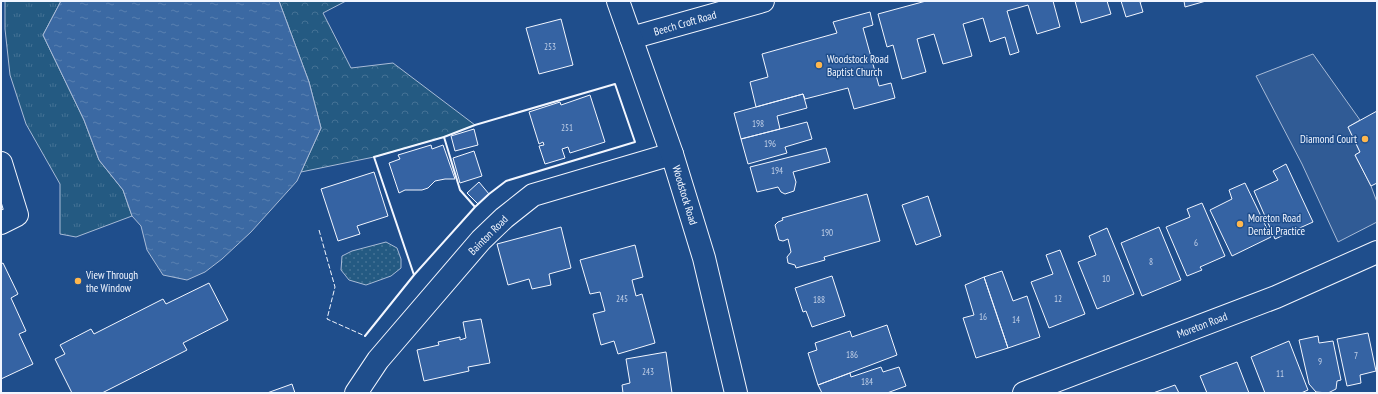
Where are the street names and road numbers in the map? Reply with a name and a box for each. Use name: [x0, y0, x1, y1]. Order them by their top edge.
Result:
street label: Beech Croft Road: [652, 7, 718, 39]
street label: Woodstock Road: [669, 163, 701, 227]
street label: Bainton Road: [465, 212, 511, 258]
street label: Moreton Road: [1175, 309, 1229, 341]

